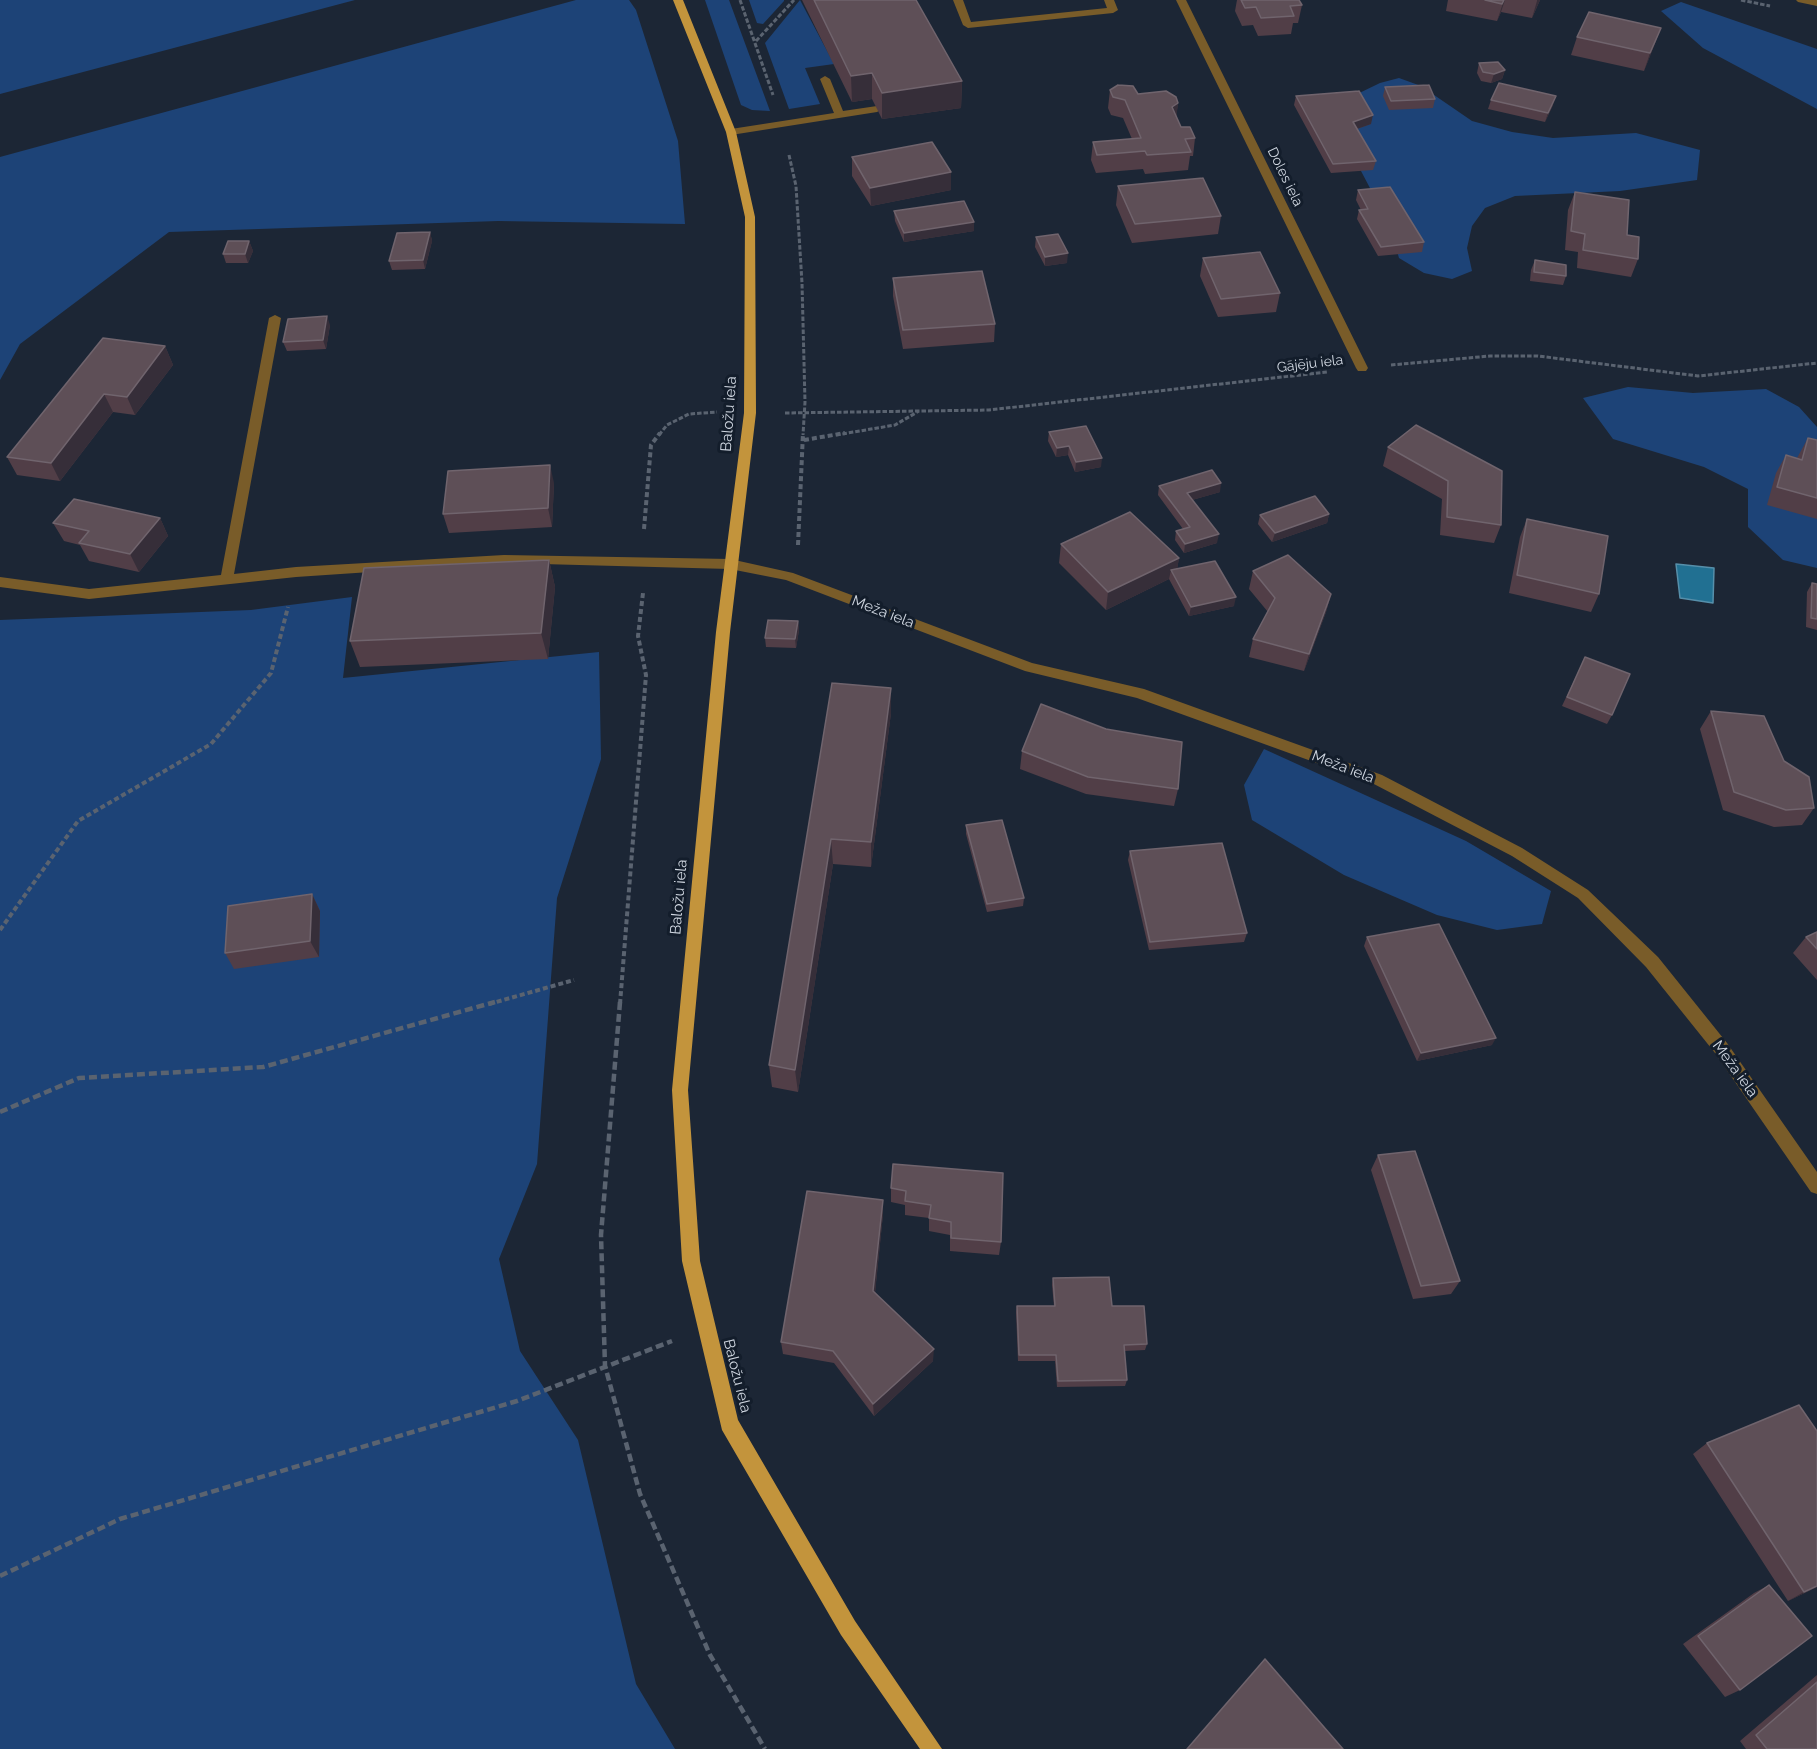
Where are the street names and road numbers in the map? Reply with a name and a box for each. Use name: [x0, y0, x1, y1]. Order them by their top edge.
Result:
street label: Doles iela: [1264, 145, 1306, 209]
street label: Gājēju iela: [1276, 352, 1344, 376]
street label: Baložu iela: [717, 376, 741, 452]
street label: Meža iela: [849, 592, 917, 632]
street label: Meža iela: [1309, 747, 1377, 787]
street label: Baložu iela: [667, 859, 691, 935]
street label: Meža iela: [1708, 1037, 1762, 1101]
street label: Baložu iela: [719, 1337, 755, 1415]

